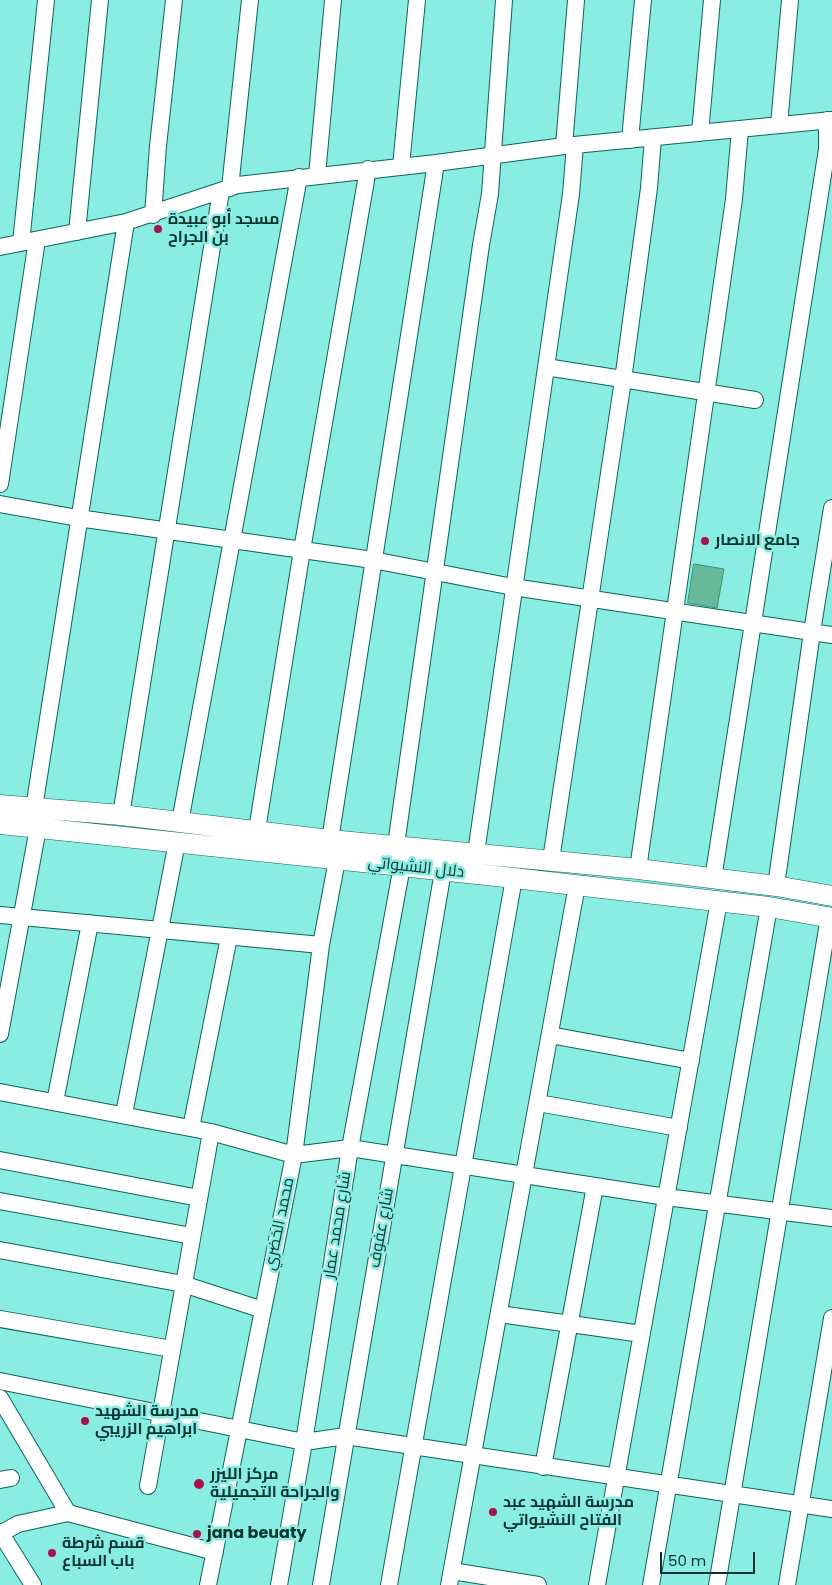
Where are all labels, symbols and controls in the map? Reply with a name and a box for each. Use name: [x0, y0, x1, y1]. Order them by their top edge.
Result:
place label: مسجد أبو عبيدة بن الجراح: [168, 210, 279, 248]
marker: مسجد أبو عبيدة بن الجراح: [152, 223, 164, 235]
place label: جامع الانصار: [715, 531, 800, 551]
marker: جامع الانصار: [699, 535, 711, 547]
street label: دلال النشيواتي: [367, 853, 465, 883]
street label: شارع محمد عمار: [320, 1170, 356, 1280]
street label: محمد الخضري: [261, 1176, 299, 1272]
street label: شارع عفوف: [366, 1187, 398, 1269]
place label: مدرسة الشهيد ابراهيم الزريبي: [95, 1402, 199, 1440]
marker: مدرسة الشهيد ابراهيم الزريبي: [79, 1415, 91, 1427]
place label: مركز الليزر والجراحة التجميلية: [210, 1465, 339, 1503]
marker: مركز الليزر والجراحة التجميلية: [192, 1477, 206, 1491]
place label: مدرسة الشهيد عبد الفتاح النشيواتي: [503, 1493, 634, 1531]
marker: مدرسة الشهيد عبد الفتاح النشيواتي: [487, 1506, 499, 1518]
place label: jana beuaty: [207, 1524, 307, 1544]
marker: jana beuaty: [191, 1528, 203, 1540]
place label: قسم شرطة باب السباع: [62, 1534, 144, 1572]
scale bar: [662, 1542, 757, 1574]
marker: قسم شرطة باب السباع: [46, 1547, 58, 1559]
text: 50 m: [668, 1550, 706, 1571]

